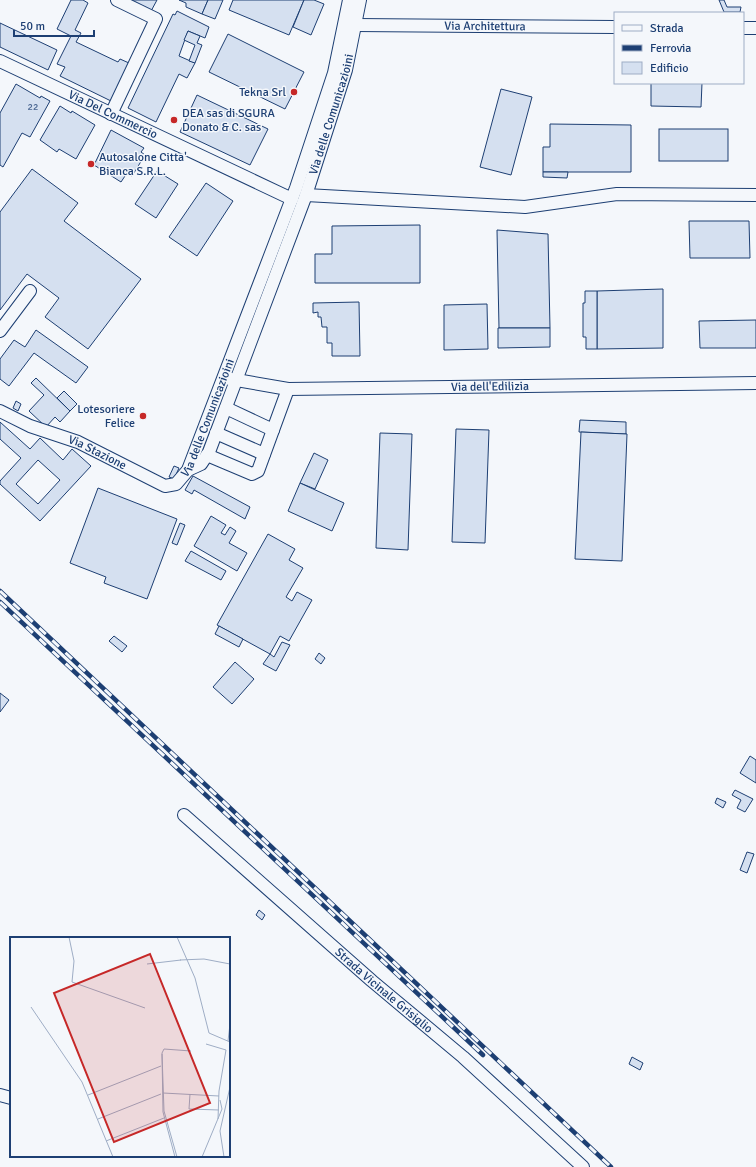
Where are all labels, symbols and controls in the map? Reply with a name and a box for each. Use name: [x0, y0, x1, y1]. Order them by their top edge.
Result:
scale bar: [14, 12, 94, 38]
legend: [614, 12, 744, 84]
street label: Via Architettura: [444, 18, 526, 34]
text: 50 m: [20, 19, 45, 34]
text: Strada: [650, 21, 684, 36]
text: Ferrovia: [650, 41, 691, 56]
street label: Via delle Comunicazioini: [305, 53, 357, 177]
text: Edificio: [650, 61, 688, 76]
place label: Tekna Srl: [239, 85, 286, 100]
street label: Via Del Commercio: [66, 87, 160, 142]
marker: Tekna Srl: [289, 87, 299, 97]
house number: 22: [28, 101, 38, 113]
place label: DEA sas di SGURA Donato & C. sas: [182, 106, 276, 135]
marker: DEA sas di SGURA Donato & C. sas: [169, 115, 179, 125]
place label: Autosalone Citta' Bianca S.R.L.: [99, 150, 187, 179]
marker: Autosalone Citta' Bianca S.R.L.: [86, 159, 96, 169]
street label: Via delle Comunicazioini: [178, 356, 237, 480]
street label: Via dell'Edilizia: [451, 378, 529, 394]
place label: Lotesoriere Felice: [77, 402, 135, 431]
marker: Lotesoriere Felice: [138, 411, 148, 421]
street label: Via Stazione: [66, 432, 129, 473]
inset map: [10, 937, 230, 1157]
street label: Strada Vicinale Grisiglio: [332, 944, 436, 1036]

